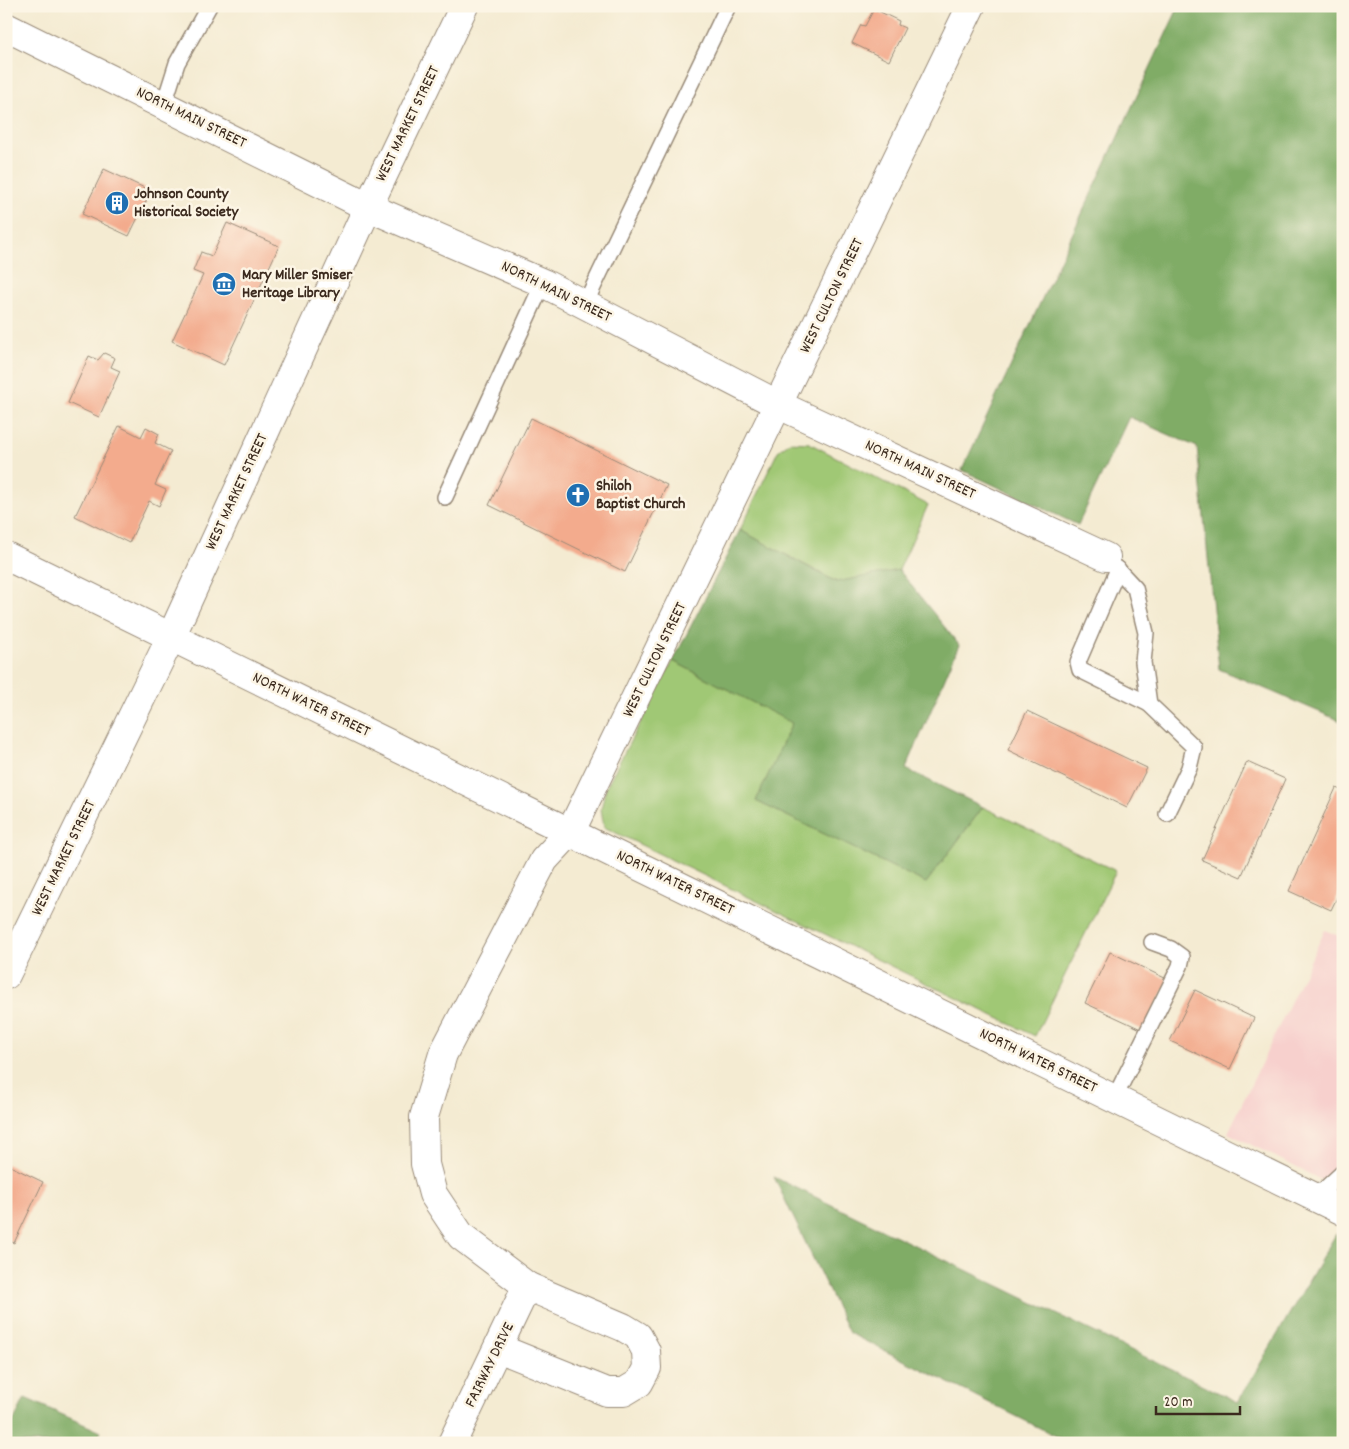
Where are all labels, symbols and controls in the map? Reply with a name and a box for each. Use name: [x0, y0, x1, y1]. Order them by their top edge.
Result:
street label: WEST MARKET STREET: [370, 62, 446, 186]
street label: NORTH MAIN STREET: [132, 81, 250, 155]
place label: Johnson County Historical Society: [134, 183, 240, 224]
building icon: Johnson County Historical Society: [104, 190, 130, 216]
street label: WEST CULTON STREET: [794, 234, 870, 357]
street label: NORTH MAIN STREET: [497, 255, 615, 329]
place label: Mary Miller Smiser Heritage Library: [242, 264, 353, 305]
museum icon: Mary Miller Smiser Heritage Library: [211, 271, 237, 297]
street label: WEST MARKET STREET: [200, 429, 274, 554]
street label: NORTH MAIN STREET: [861, 434, 980, 506]
place label: Shiloh Baptist Church: [596, 475, 685, 516]
church icon: Shiloh Baptist Church: [565, 482, 591, 508]
street label: WEST CULTON STREET: [617, 598, 693, 721]
street label: NORTH WATER STREET: [248, 667, 374, 744]
street label: WEST MARKET STREET: [26, 796, 102, 920]
street label: NORTH WATER STREET: [612, 845, 738, 922]
street label: NORTH WATER STREET: [975, 1023, 1101, 1100]
street label: FAIRWAY DRIVE: [459, 1318, 521, 1411]
scale bar: [1156, 1384, 1240, 1416]
text: 20 m: [1164, 1392, 1192, 1414]

